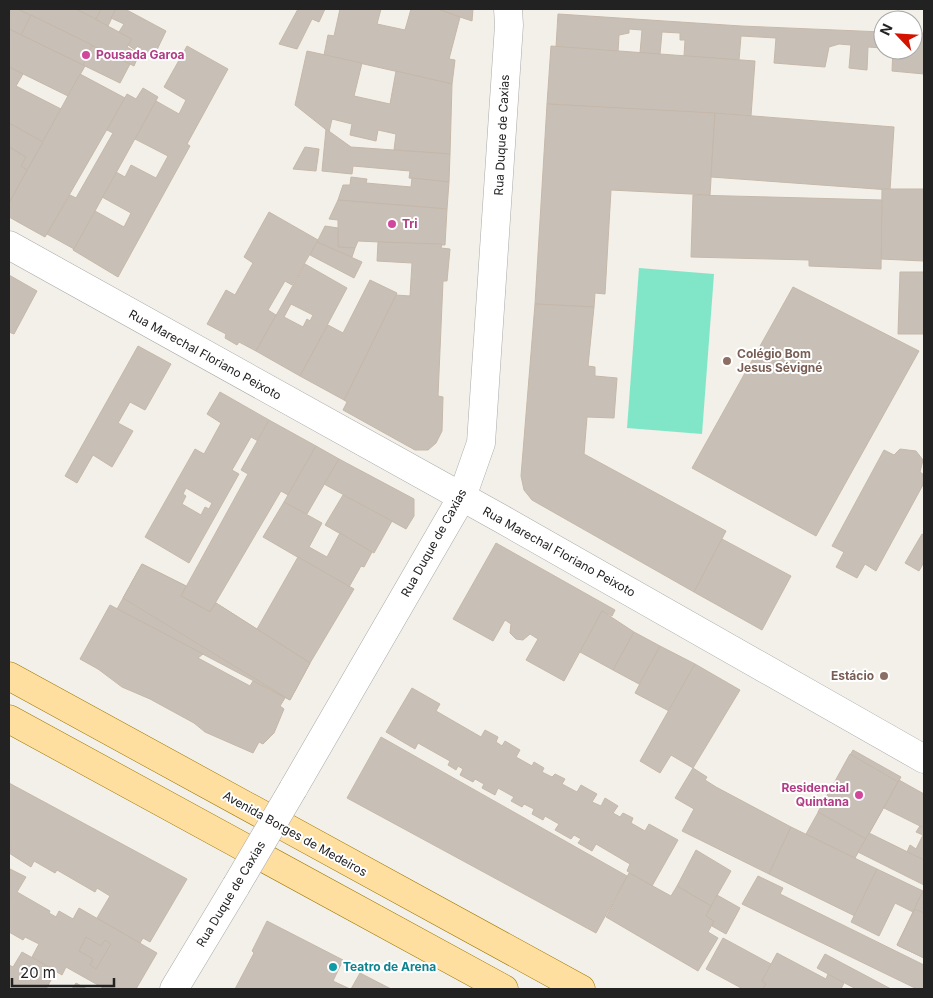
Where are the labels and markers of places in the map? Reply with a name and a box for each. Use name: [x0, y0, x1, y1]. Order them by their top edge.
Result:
place label: Pousada Garoa: [96, 47, 185, 62]
marker: Pousada Garoa: [80, 49, 92, 61]
place label: Tri: [402, 216, 418, 231]
marker: Tri: [386, 218, 398, 230]
place label: Colégio Bom Jesus Sévigné: [737, 346, 822, 375]
marker: Colégio Bom Jesus Sévigné: [721, 355, 733, 367]
place label: Estácio: [831, 668, 874, 683]
marker: Estácio: [878, 670, 890, 682]
place label: Residencial Quintana: [781, 780, 849, 809]
marker: Residencial Quintana: [853, 789, 865, 801]
place label: Teatro de Arena: [343, 959, 436, 974]
marker: Teatro de Arena: [327, 961, 339, 973]

